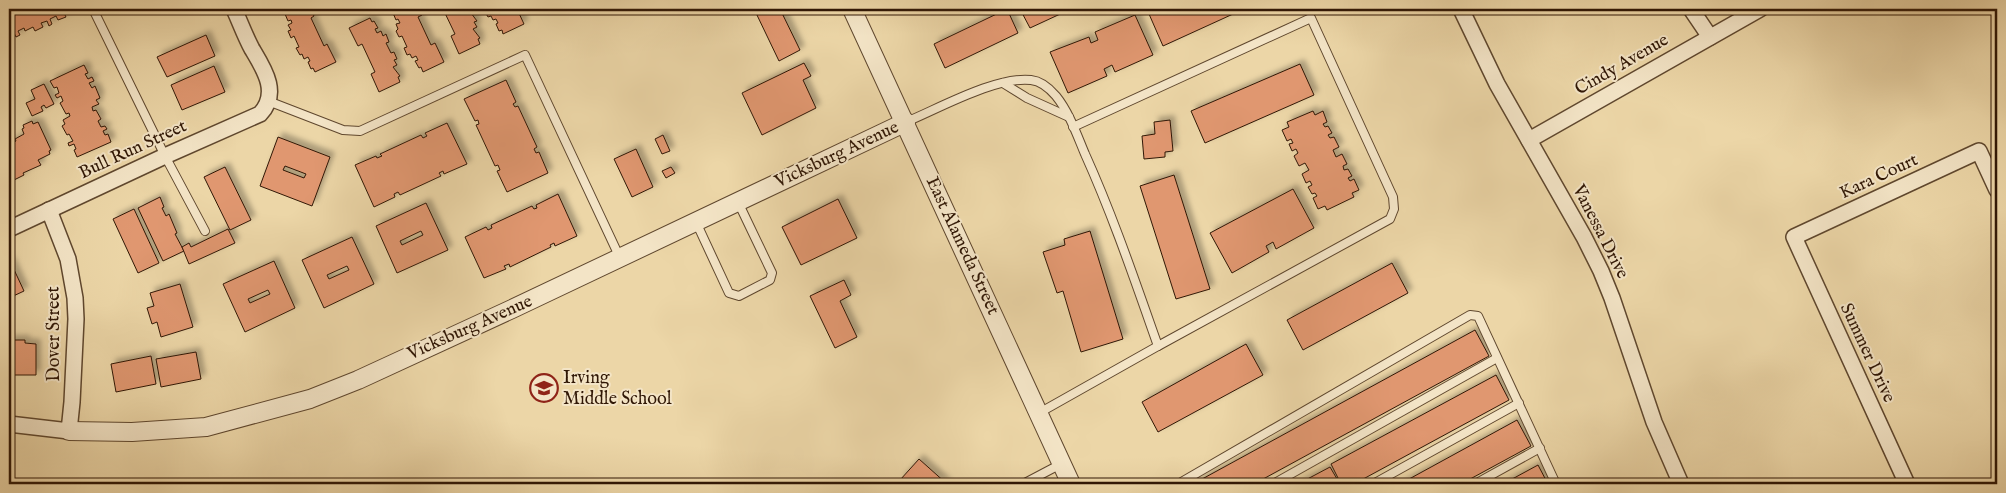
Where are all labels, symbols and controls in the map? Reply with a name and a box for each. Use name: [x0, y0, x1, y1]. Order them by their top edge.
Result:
street label: Cindy Avenue: [1571, 29, 1673, 101]
street label: Bull Run Street: [75, 115, 191, 185]
street label: Vicksburg Avenue: [770, 116, 903, 194]
street label: Kara Court: [1836, 149, 1922, 205]
street label: East Alameda Street: [920, 173, 1004, 319]
street label: Vanessa Drive: [1566, 180, 1634, 283]
street label: Dover Street: [43, 286, 66, 382]
street label: Vicksburg Avenue: [403, 290, 536, 366]
street label: Summer Drive: [1834, 300, 1900, 406]
place label: Irving Middle School: [563, 367, 672, 411]
school or university icon: Irving Middle School: [529, 373, 559, 403]

